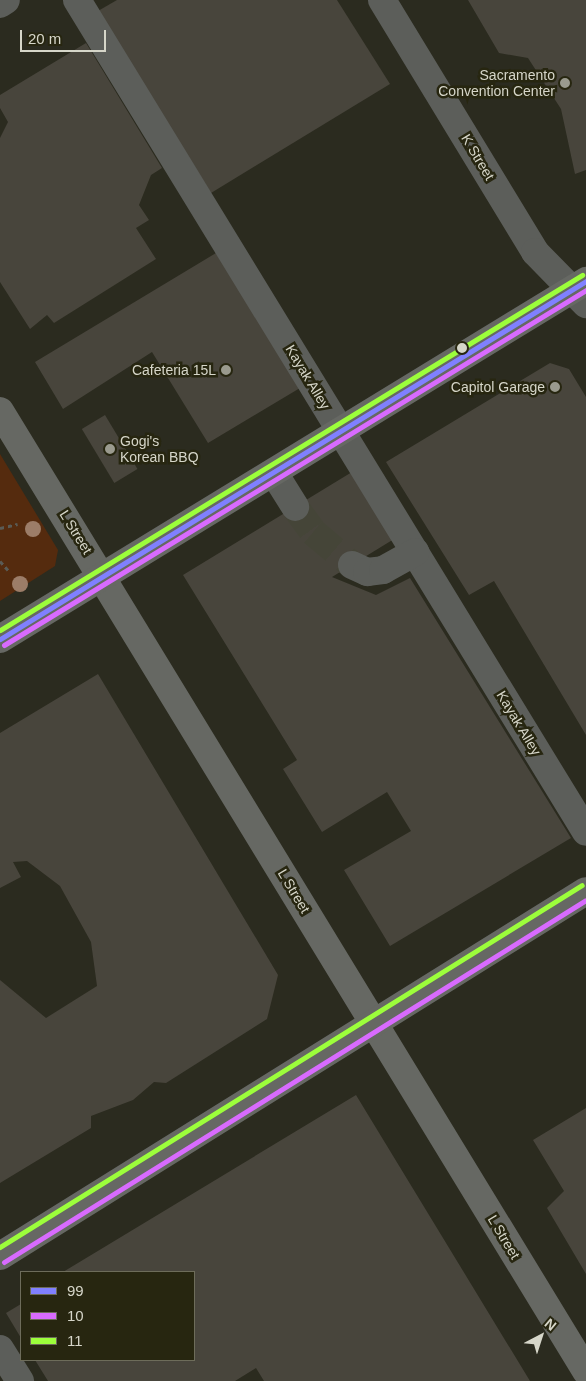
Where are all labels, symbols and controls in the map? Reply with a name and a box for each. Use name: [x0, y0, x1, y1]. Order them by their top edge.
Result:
scale bar: [22, 20, 109, 52]
text: 20 m: [28, 30, 61, 47]
place label: Sacramento Convention Center: [438, 67, 555, 100]
marker: Sacramento Convention Center: [559, 77, 571, 89]
street label: K Street: [458, 131, 498, 183]
street label: Kayak Alley: [282, 341, 334, 413]
unlabelled marker: [457, 343, 467, 353]
place label: Cafeteria 15L: [132, 362, 216, 378]
marker: Cafeteria 15L: [220, 364, 232, 376]
place label: Capitol Garage: [451, 379, 545, 395]
marker: Capitol Garage: [549, 381, 561, 393]
place label: Gogi's Korean BBQ: [120, 433, 199, 466]
marker: Gogi's Korean BBQ: [104, 443, 116, 455]
street label: L Street: [56, 507, 96, 557]
street label: Kayak Alley: [493, 687, 545, 759]
street label: L Street: [274, 866, 314, 916]
street label: L Street: [484, 1212, 524, 1262]
legend: [20, 1271, 195, 1361]
text: 99: [67, 1282, 84, 1299]
text: 10: [67, 1307, 84, 1324]
north arrow: [516, 1311, 566, 1361]
text: N: [542, 1315, 560, 1334]
text: 11: [67, 1332, 83, 1349]

